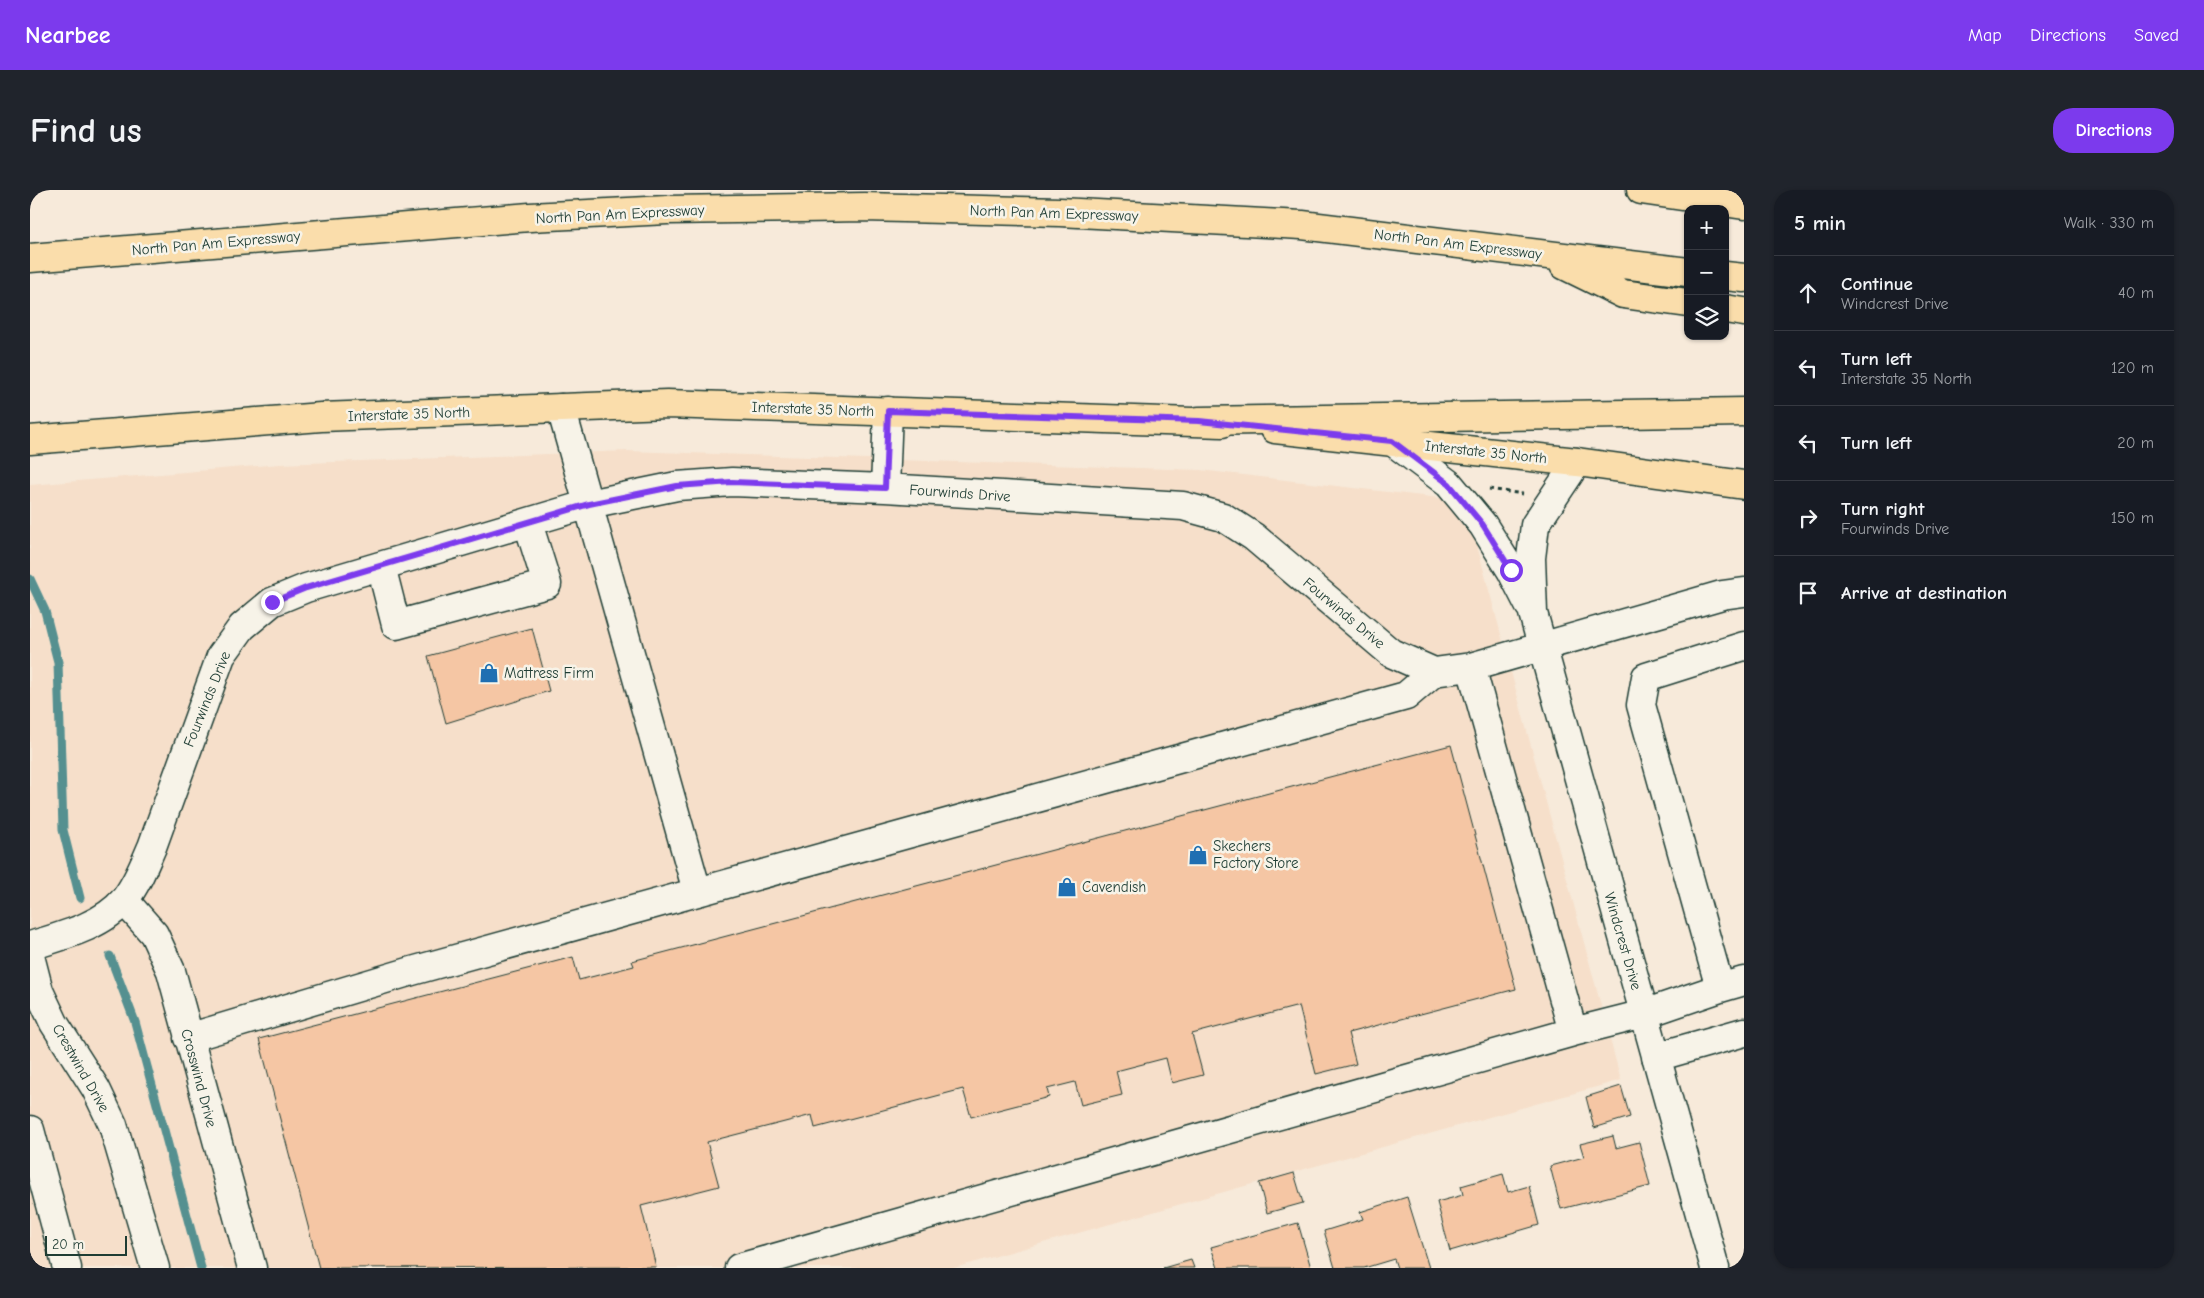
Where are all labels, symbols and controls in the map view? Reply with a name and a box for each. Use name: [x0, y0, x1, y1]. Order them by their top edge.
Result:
text: Nearbee: [25, 21, 110, 49]
text: Map: [1968, 25, 2002, 46]
text: Directions: [2030, 25, 2106, 46]
text: Saved: [2134, 25, 2179, 46]
button: Directions: [2053, 108, 2174, 153]
text: Find us: [30, 110, 142, 151]
street label: North Pan Am Expressway: [535, 201, 705, 227]
street label: North Pan Am Expressway: [969, 201, 1139, 225]
map controls: [1684, 205, 1729, 340]
button: +: [1684, 205, 1729, 250]
text: 5 min: [1794, 211, 1846, 235]
text: Walk · 330 m: [2064, 214, 2154, 232]
street label: North Pan Am Expressway: [1373, 225, 1543, 263]
street label: North Pan Am Expressway: [131, 227, 301, 259]
button: −: [1684, 250, 1729, 295]
text: Continue: [1841, 273, 1913, 295]
icon: ahead: [1794, 279, 1822, 307]
text: 40 m: [2118, 284, 2154, 302]
button: layers: [1684, 295, 1729, 340]
text: Windcrest Drive: [1841, 295, 1949, 313]
text: Turn left: [1841, 348, 1912, 370]
icon: left: [1794, 354, 1822, 382]
text: 120 m: [2111, 359, 2154, 377]
text: Interstate 35 North: [1841, 370, 1972, 388]
street label: Interstate 35 North: [751, 398, 875, 420]
street label: Interstate 35 North: [347, 403, 471, 425]
icon: left: [1794, 429, 1822, 457]
text: Turn left: [1841, 432, 1912, 454]
text: 20 m: [2117, 434, 2154, 452]
street label: Interstate 35 North: [1424, 437, 1548, 467]
street label: Fourwinds Drive: [909, 480, 1012, 506]
text: Turn right: [1841, 498, 1925, 520]
icon: right: [1794, 504, 1822, 532]
text: 150 m: [2111, 509, 2154, 527]
text: Fourwinds Drive: [1841, 520, 1949, 538]
route start: [1500, 559, 1523, 582]
street label: Fourwinds Drive: [1299, 573, 1389, 653]
icon: arrive: [1794, 579, 1822, 607]
text: Arrive at destination: [1841, 582, 2007, 604]
route end: [261, 591, 284, 614]
street label: Fourwinds Drive: [180, 648, 235, 749]
shop icon: Mattress Firm: [478, 662, 500, 684]
place label: Mattress Firm: [504, 664, 594, 682]
place label: Skechers Factory Store: [1213, 837, 1299, 872]
shop icon: Skechers Factory Store: [1187, 844, 1209, 866]
shop icon: Cavendish: [1056, 876, 1078, 898]
place label: Cavendish: [1082, 878, 1146, 896]
street label: Windcrest Drive: [1600, 890, 1646, 992]
street label: Crestwind Drive: [48, 1021, 114, 1116]
street label: Crosswind Drive: [177, 1027, 221, 1130]
scale bar: [45, 1233, 128, 1256]
text: 20 m: [52, 1236, 84, 1253]

